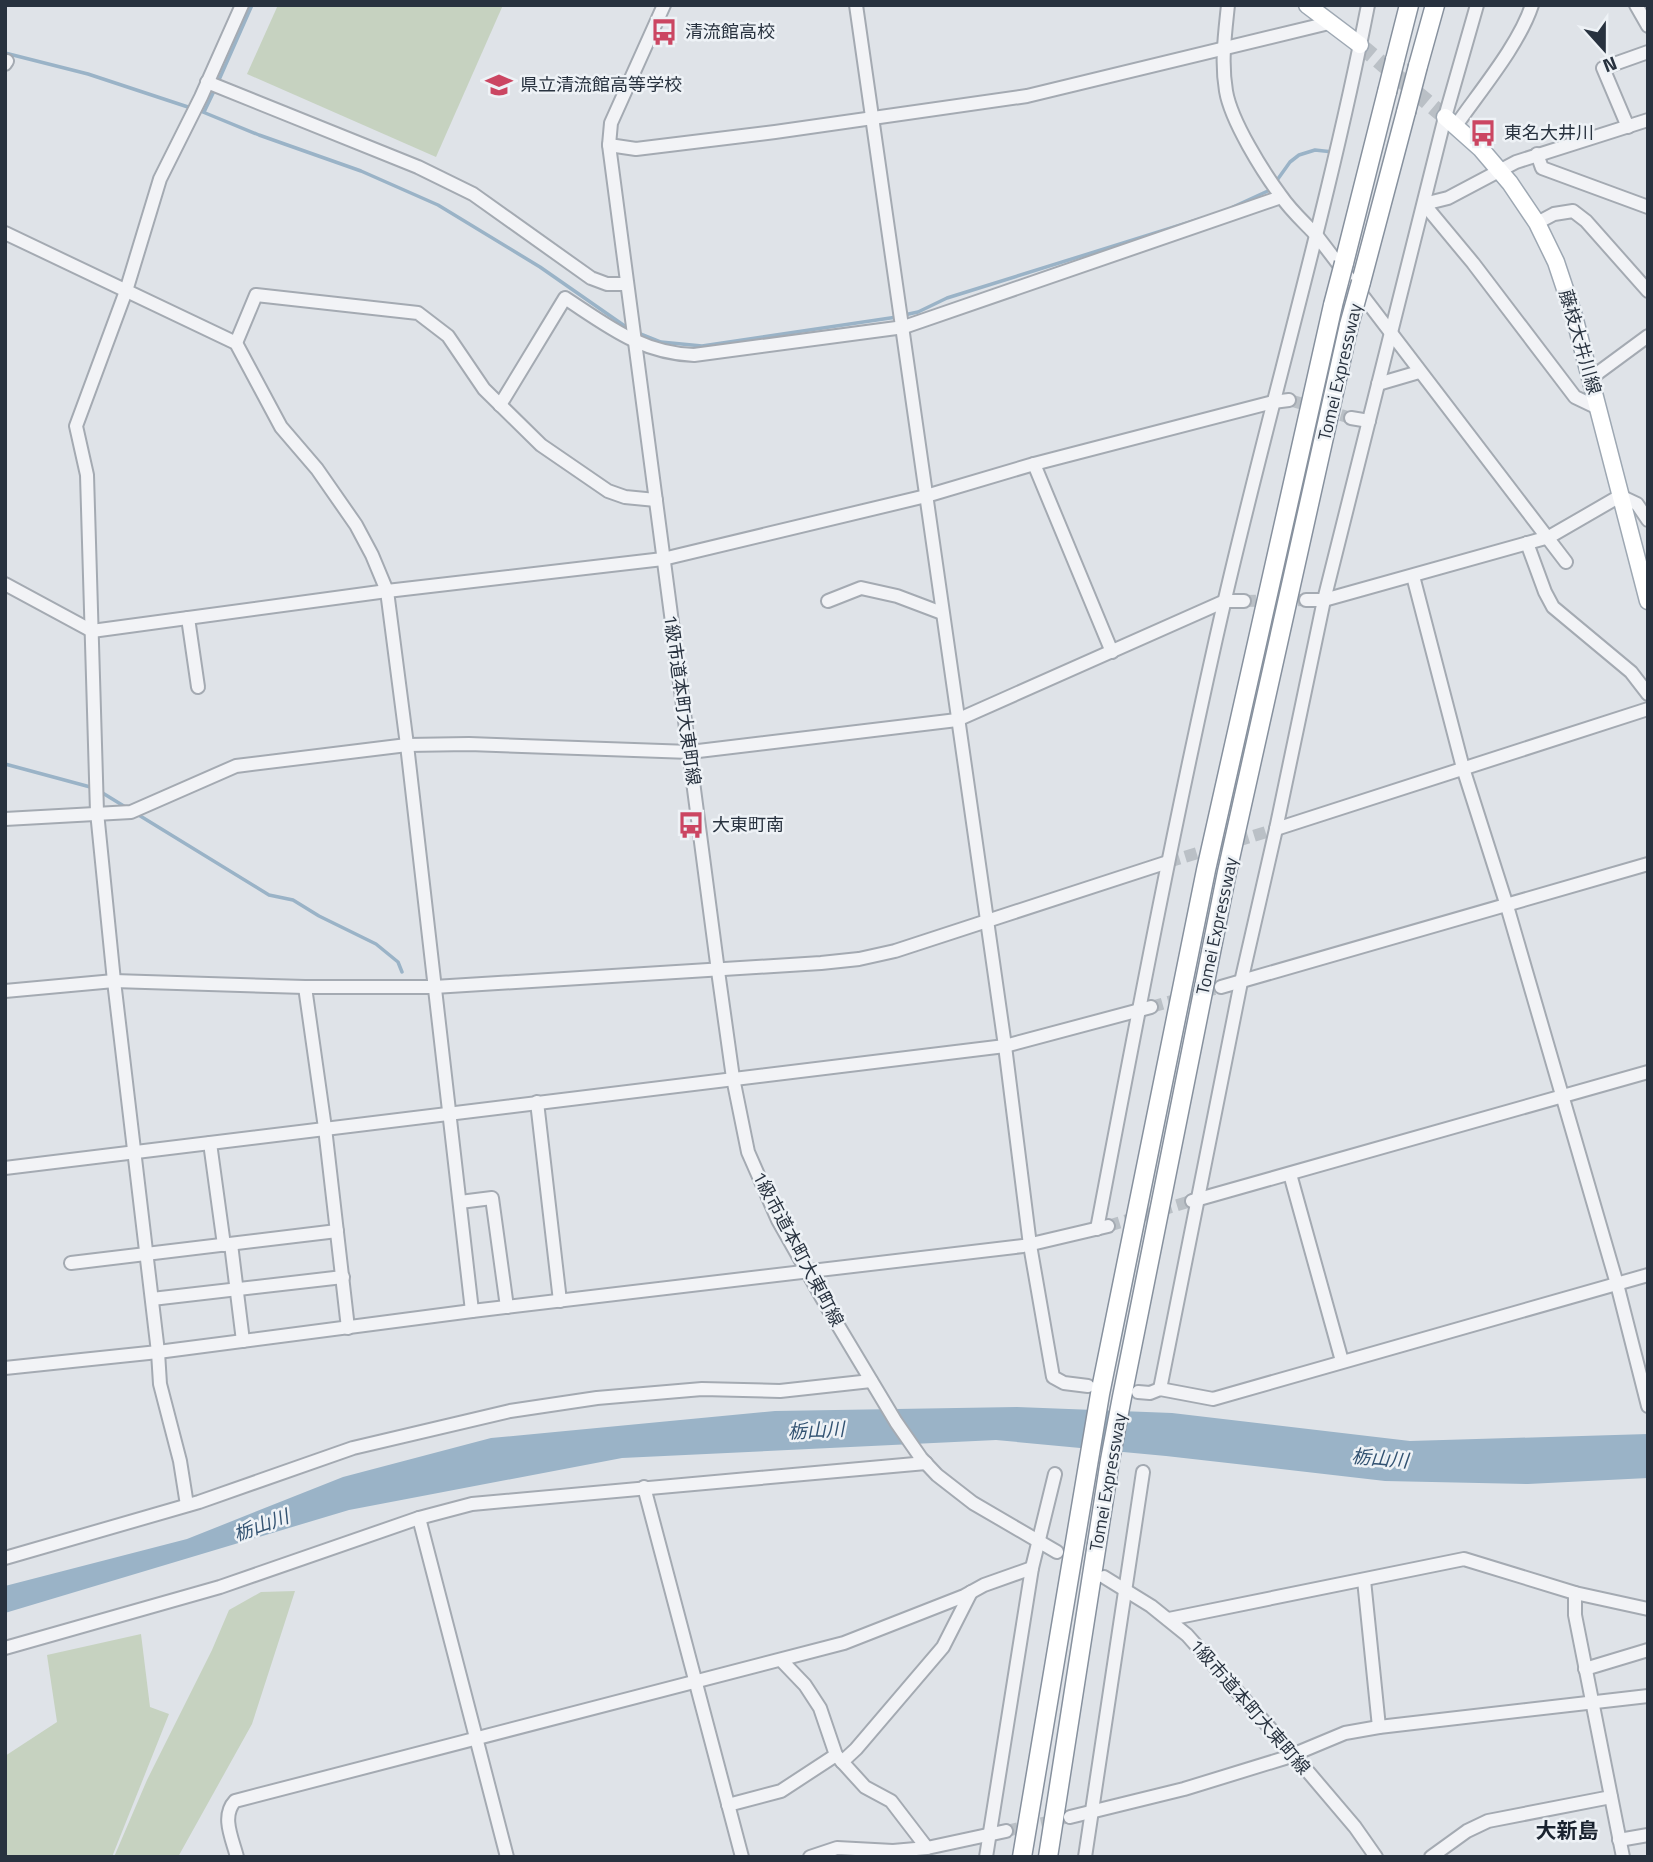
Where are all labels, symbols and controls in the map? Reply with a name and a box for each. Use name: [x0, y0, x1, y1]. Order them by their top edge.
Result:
north arrow: [1569, 14, 1639, 84]
bus stop icon: 清流館高校: [649, 17, 679, 47]
place label: 清流館高校: [685, 18, 775, 45]
text: N: [1599, 49, 1622, 81]
school or university icon: 県立清流館高等学校: [484, 70, 514, 100]
place label: 県立清流館高等学校: [520, 71, 682, 98]
bus stop icon: 東名大井川: [1468, 118, 1498, 148]
place label: 東名大井川: [1504, 119, 1594, 146]
street label: 藤枝大井川線: [1553, 286, 1608, 397]
street label: Tomei Expressway: [1311, 300, 1368, 443]
street label: 1級市道本町大東町線: [657, 613, 708, 787]
bus stop icon: 大東町南: [676, 810, 706, 840]
place label: 大東町南: [712, 811, 784, 838]
street label: Tomei Expressway: [1189, 854, 1244, 997]
street label: 1級市道本町大東町線: [746, 1166, 851, 1331]
street label: Tomei Expressway: [1082, 1410, 1133, 1553]
water label: 栃山川: [787, 1413, 847, 1445]
water label: 栃山川: [1350, 1441, 1412, 1475]
water label: 栃山川: [229, 1500, 294, 1548]
street label: 1級市道本町大東町線: [1184, 1633, 1317, 1780]
district label: 大新島: [1536, 1814, 1599, 1846]

